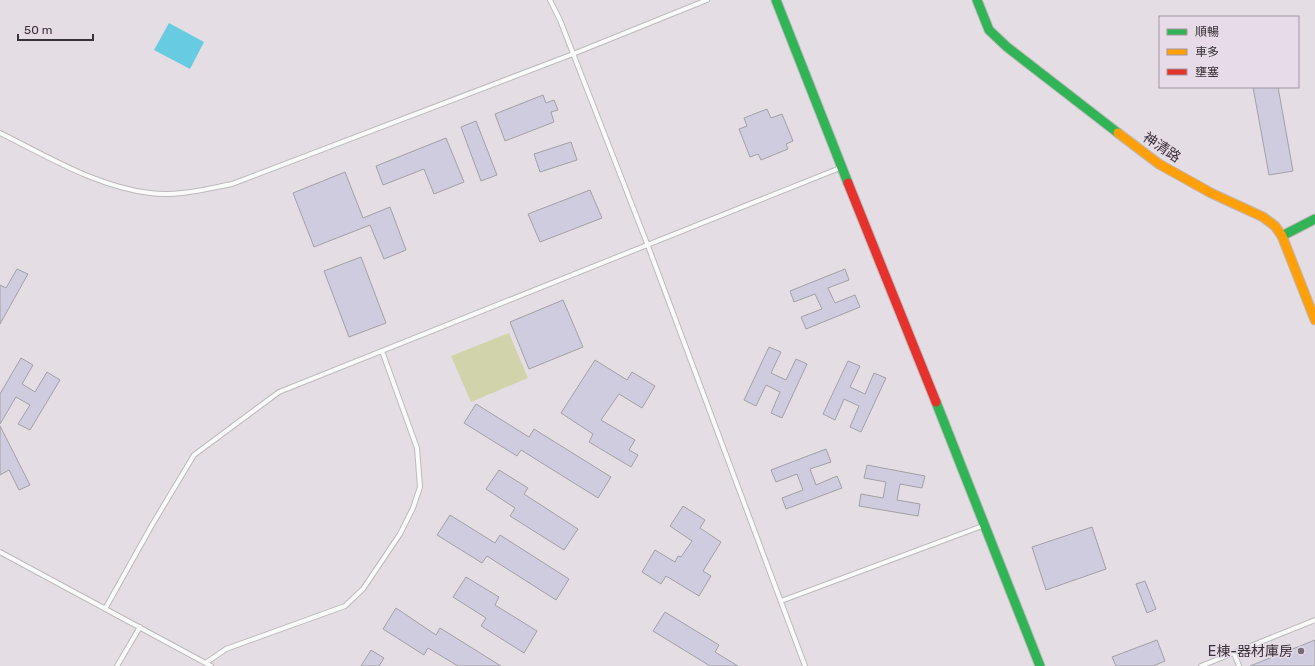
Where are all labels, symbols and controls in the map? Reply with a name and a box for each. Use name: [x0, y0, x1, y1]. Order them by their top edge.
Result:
scale bar: [18, 16, 93, 42]
legend: [1159, 16, 1299, 88]
text: 50 m: [24, 23, 52, 37]
text: 順暢: [1195, 25, 1219, 39]
text: 車多: [1195, 45, 1219, 59]
text: 壅塞: [1195, 65, 1219, 79]
street label: 神清路: [1140, 129, 1184, 166]
place label: E棟-器材庫房: [1208, 643, 1293, 660]
marker: E棟-器材庫房: [1296, 646, 1306, 656]

